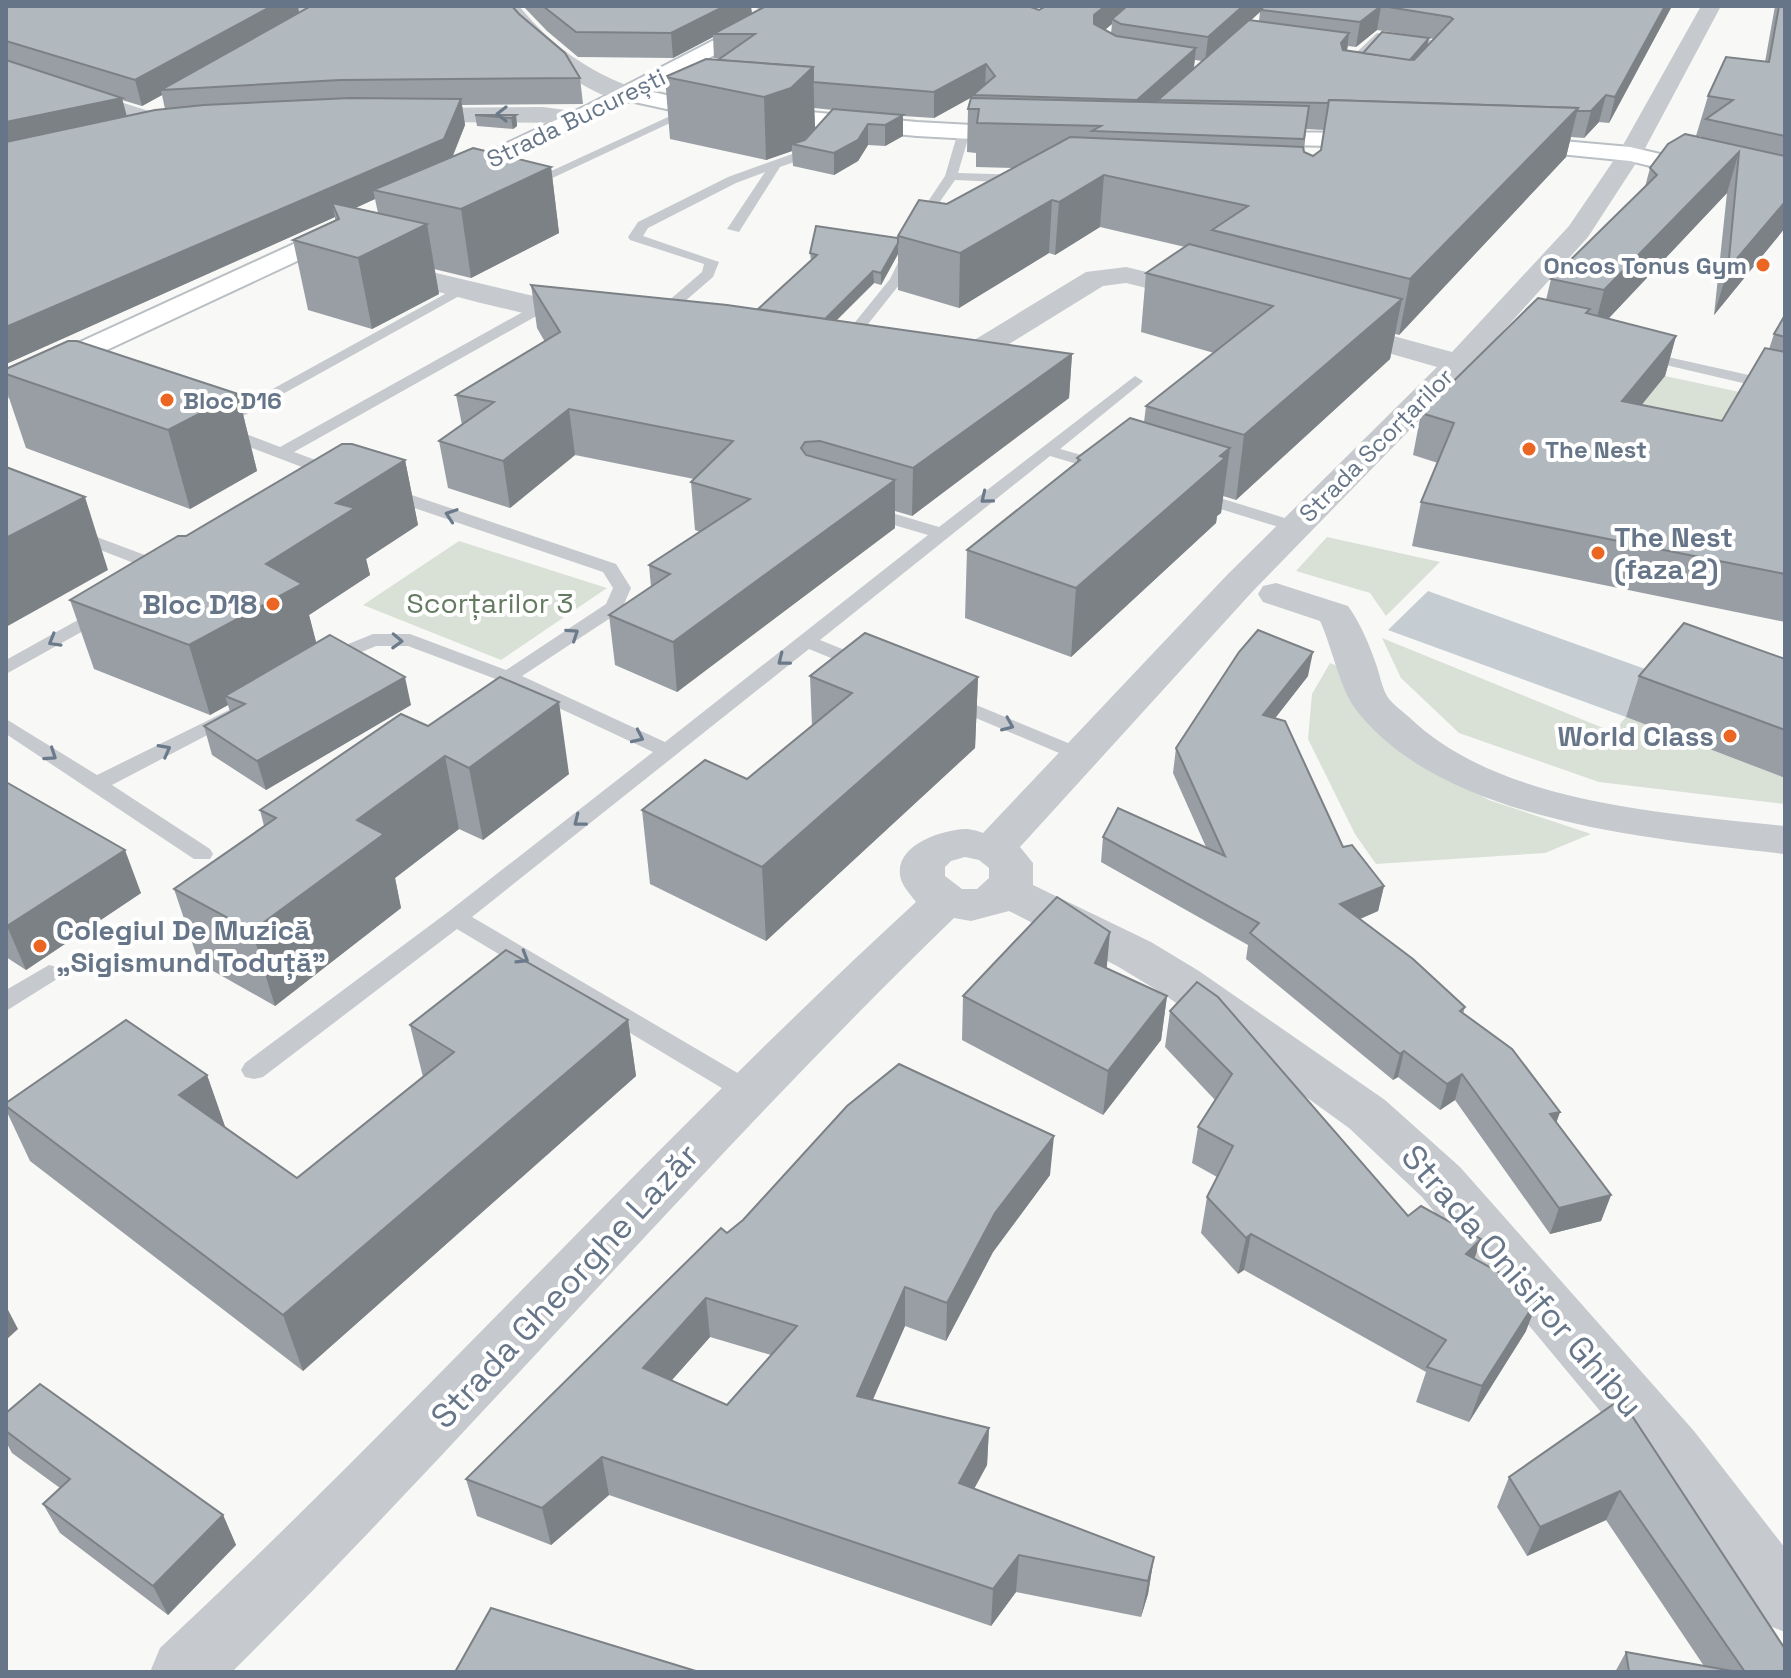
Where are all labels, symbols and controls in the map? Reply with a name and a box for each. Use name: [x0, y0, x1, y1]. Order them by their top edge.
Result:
street label: Strada București: [482, 61, 670, 175]
one-way arrow: [495, 105, 508, 123]
place label: Oncos Tonus Gym: [1544, 250, 1747, 281]
marker: Oncos Tonus Gym: [1754, 256, 1772, 274]
street label: Strada Scorțarilor: [1292, 361, 1460, 529]
place label: Bloc D16: [183, 385, 282, 416]
marker: Bloc D16: [158, 391, 176, 409]
place label: The Nest: [1545, 434, 1647, 465]
marker: The Nest: [1520, 440, 1538, 458]
one-way arrow: [981, 488, 995, 503]
one-way arrow: [445, 508, 459, 524]
place label: The Nest (faza 2): [1614, 519, 1733, 587]
marker: The Nest (faza 2): [1589, 544, 1607, 562]
park label: Scorțarilor 3: [407, 585, 573, 621]
place label: Bloc D18: [142, 586, 257, 622]
marker: Bloc D18: [264, 595, 282, 613]
one-way arrow: [564, 629, 578, 644]
one-way arrow: [48, 631, 62, 646]
one-way arrow: [391, 632, 404, 649]
one-way arrow: [778, 650, 792, 665]
one-way arrow: [1000, 715, 1014, 731]
place label: World Class: [1557, 718, 1714, 754]
one-way arrow: [629, 727, 644, 743]
marker: World Class: [1721, 727, 1739, 745]
one-way arrow: [156, 744, 171, 759]
one-way arrow: [42, 746, 56, 761]
one-way arrow: [574, 811, 588, 826]
place label: Colegiul De Muzică „Sigismund Toduță”: [56, 912, 326, 980]
marker: Colegiul De Muzică „Sigismund Toduță”: [31, 937, 49, 955]
one-way arrow: [514, 948, 529, 964]
street label: Strada Gheorghe Lazăr: [422, 1134, 708, 1438]
street label: Strada Onisifor Ghibu: [1392, 1136, 1652, 1426]

